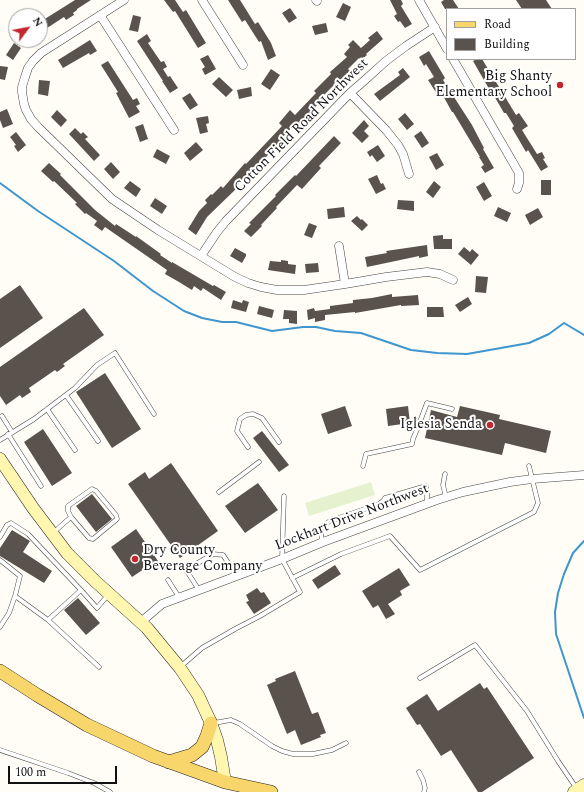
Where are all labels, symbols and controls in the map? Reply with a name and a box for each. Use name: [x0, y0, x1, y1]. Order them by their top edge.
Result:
north arrow: [8, 8, 48, 48]
legend: [446, 8, 576, 60]
text: N: [28, 14, 47, 30]
text: Road: [484, 15, 511, 34]
text: Building: [484, 35, 530, 54]
street label: Cotton Field Road Northwest: [232, 56, 372, 196]
place label: Big Shanty Elementary School: [436, 69, 552, 102]
marker: Big Shanty Elementary School: [555, 80, 565, 90]
place label: Iglesia Senda: [400, 417, 482, 433]
marker: Iglesia Senda: [485, 420, 495, 430]
street label: Lockhart Drive Northwest: [273, 481, 431, 555]
place label: Dry County Beverage Company: [143, 543, 262, 576]
marker: Dry County Beverage Company: [130, 554, 140, 564]
scale bar: [10, 758, 119, 784]
text: 100 m: [15, 763, 46, 782]

